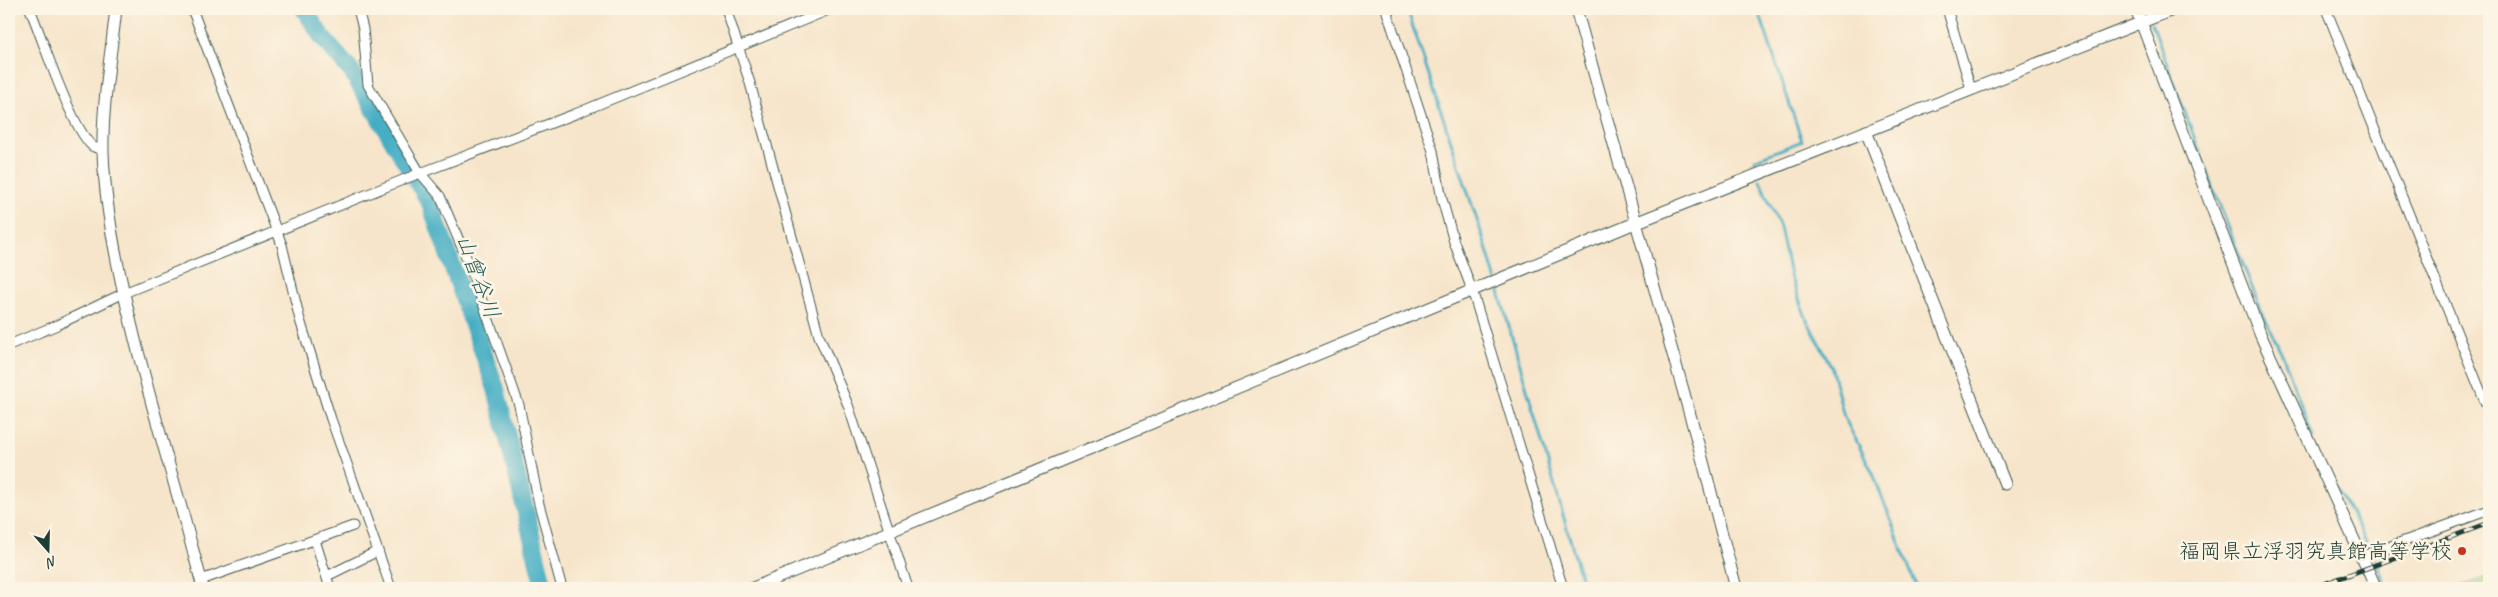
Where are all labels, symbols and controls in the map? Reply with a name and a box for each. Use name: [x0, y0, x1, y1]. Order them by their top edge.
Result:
water label: 山曾谷川: [450, 230, 506, 322]
north arrow: [22, 524, 72, 574]
place label: 福岡県立浮羽究真館高等学校: [2179, 538, 2452, 564]
marker: 福岡県立浮羽究真館高等学校: [2456, 545, 2468, 557]
text: N: [43, 552, 59, 572]

